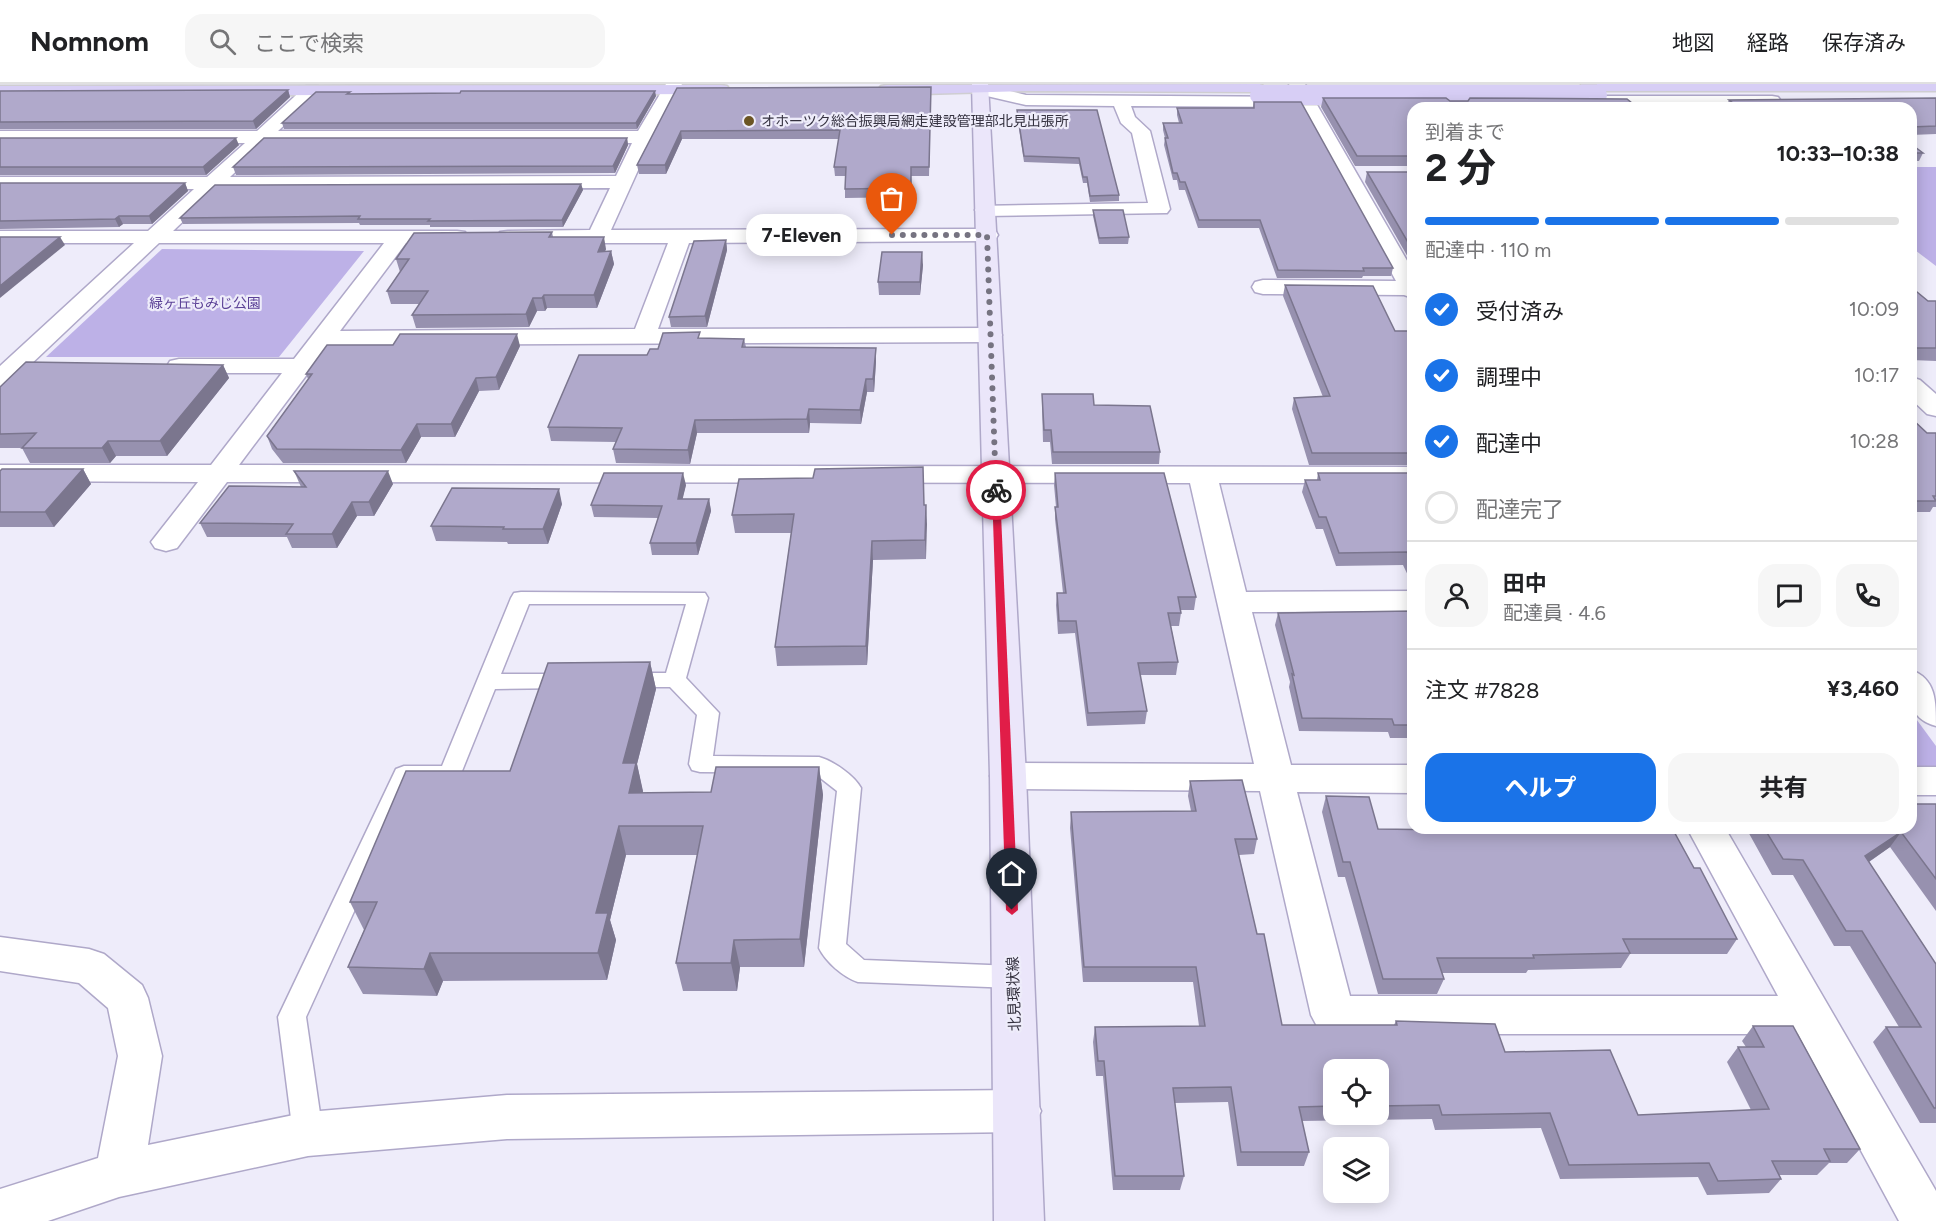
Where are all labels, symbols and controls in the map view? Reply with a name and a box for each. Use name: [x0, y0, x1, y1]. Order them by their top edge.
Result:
search box: [185, 14, 605, 68]
text: Nomnom: [30, 24, 149, 58]
icon: search: [206, 25, 239, 58]
text: ここで検索: [254, 30, 364, 57]
text: 地図: [1672, 30, 1714, 55]
text: 経路: [1747, 30, 1789, 55]
text: 保存済み: [1822, 30, 1906, 55]
place label: オホーツク総合振興局網走建設管理部北見出張所: [761, 113, 1069, 130]
marker: オホーツク総合振興局網走建設管理部北見出張所: [742, 114, 756, 128]
text: 到着まで: [1425, 120, 1505, 144]
text: 10:33–10:38: [1776, 140, 1899, 167]
text: 2 分: [1425, 144, 1496, 191]
pin: [866, 173, 917, 235]
icon: bag: [875, 182, 908, 215]
callout: 7-Eleven: [745, 214, 856, 256]
text: 7-Eleven: [762, 223, 841, 247]
text: 配達中 · 110 m: [1425, 238, 1551, 262]
icon: check: [1425, 293, 1458, 326]
park label: 緑ヶ丘もみじ公園: [149, 295, 261, 312]
text: 10:09: [1849, 297, 1899, 321]
text: 受付済み: [1476, 298, 1564, 325]
icon: check: [1425, 359, 1458, 392]
text: 10:17: [1854, 363, 1899, 387]
text: 調理中: [1476, 364, 1542, 391]
icon: check: [1425, 425, 1458, 458]
text: 10:28: [1849, 429, 1899, 453]
text: 配達中: [1476, 430, 1542, 457]
courier: [966, 460, 1026, 520]
icon: bike: [980, 474, 1013, 507]
text: 配達完了: [1476, 496, 1564, 523]
button: person: [1425, 564, 1488, 627]
button: chat: [1758, 564, 1821, 627]
button: phone: [1836, 564, 1899, 627]
text: 田中: [1503, 570, 1547, 597]
text: 配達員 · 4.6: [1503, 601, 1606, 625]
text: ¥3,460: [1827, 675, 1899, 702]
text: 注文 #7828: [1425, 677, 1539, 704]
button: ヘルプ: [1425, 753, 1656, 822]
button: 共有: [1668, 753, 1899, 822]
pin: [986, 848, 1037, 910]
icon: home: [995, 857, 1028, 890]
street label: 北見環状線: [1004, 956, 1024, 1032]
map controls: [1323, 1059, 1389, 1203]
button: locate: [1323, 1059, 1389, 1125]
button: layers: [1323, 1137, 1389, 1203]

